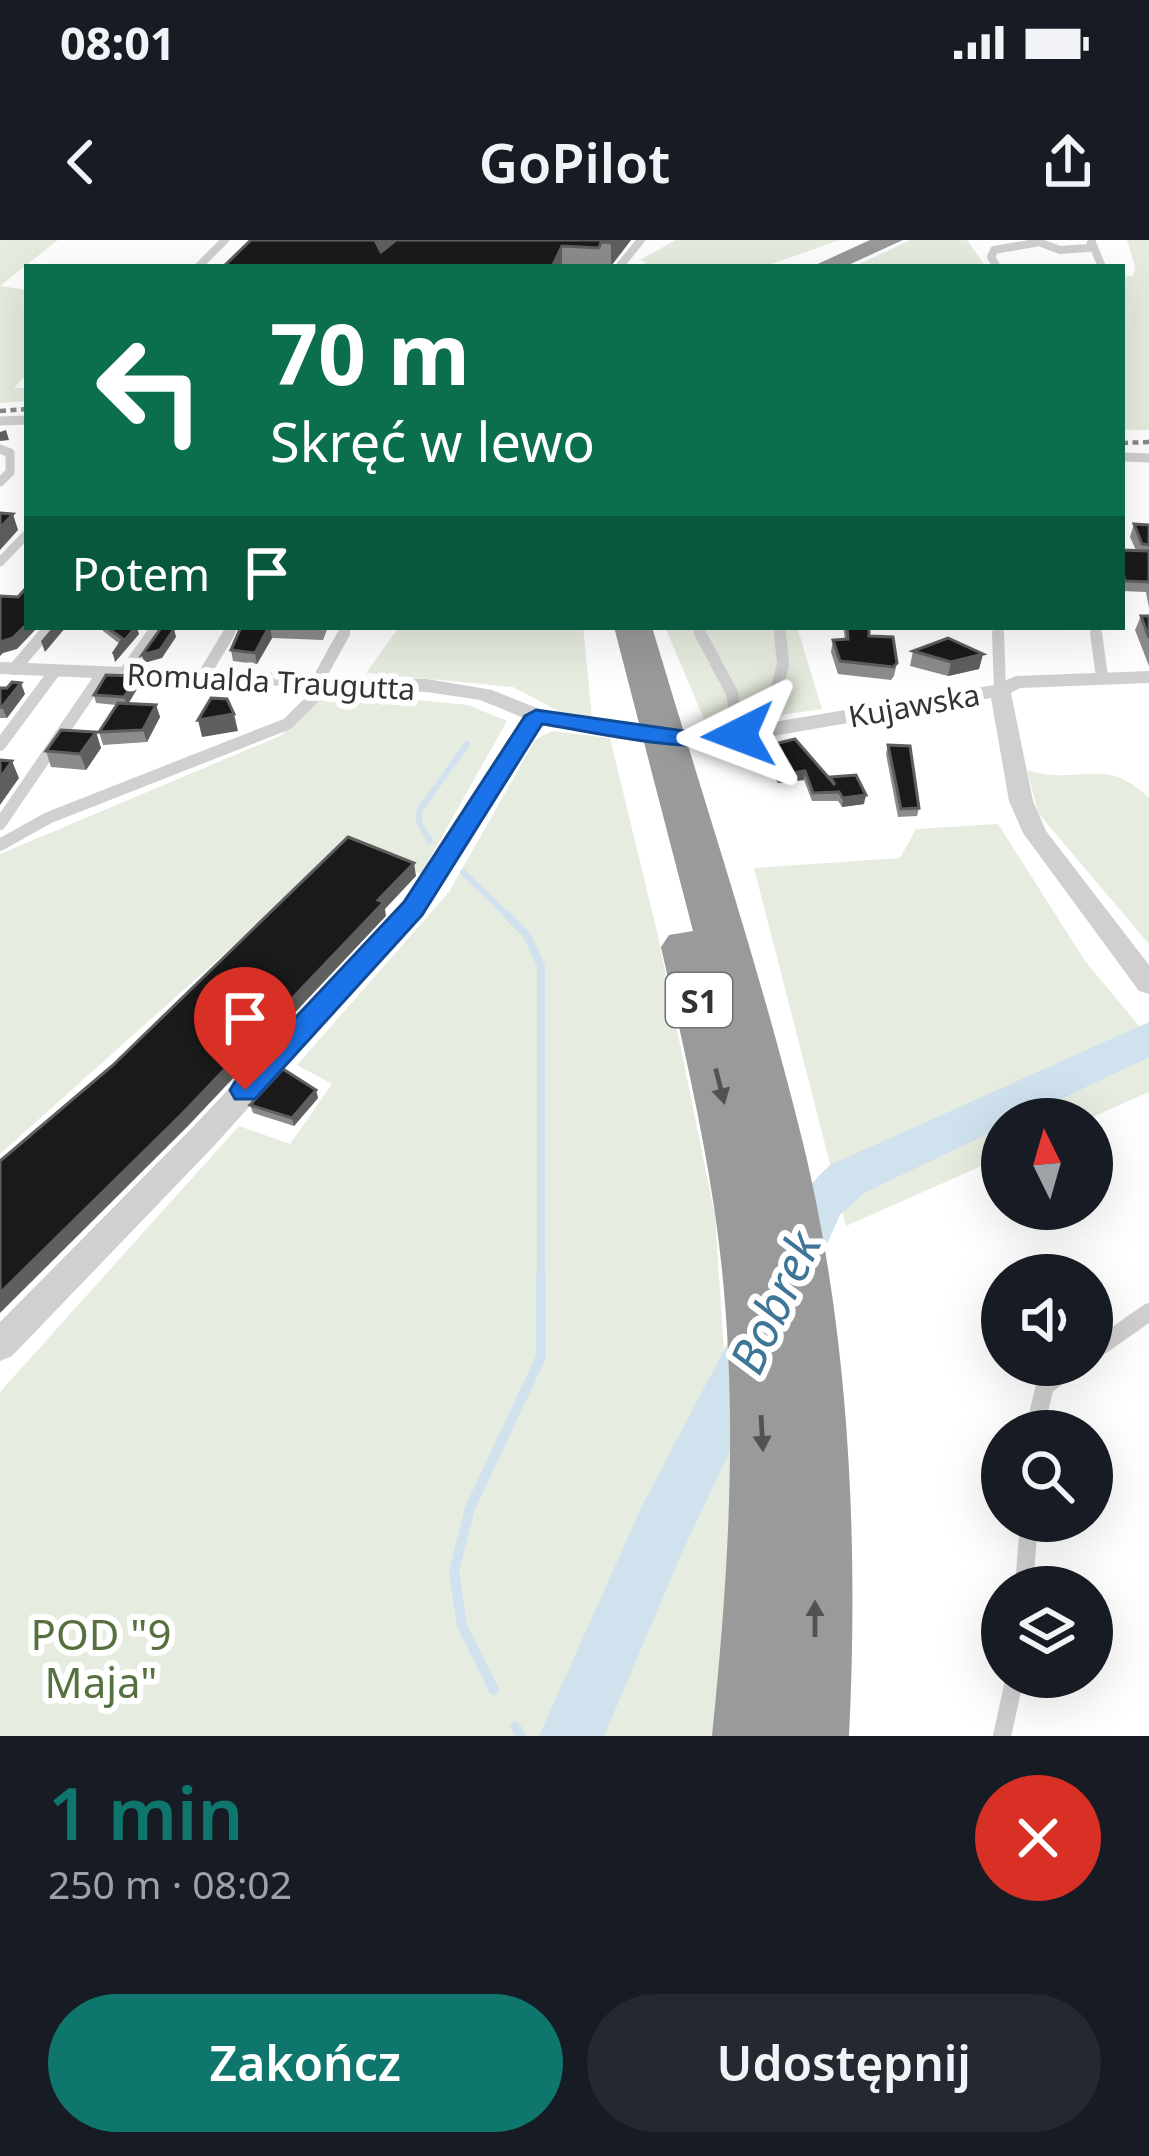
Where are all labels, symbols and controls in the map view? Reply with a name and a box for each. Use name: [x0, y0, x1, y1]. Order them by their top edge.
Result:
text: 08:01: [60, 12, 176, 73]
text: GoPilot: [479, 125, 670, 199]
icon: back: [48, 129, 114, 195]
icon: share: [1035, 129, 1101, 195]
text: 70 m: [270, 295, 470, 410]
icon: left: [72, 312, 228, 468]
text: Skręć w lewo: [270, 404, 595, 478]
icon: arrive: [234, 540, 300, 606]
text: Potem: [72, 543, 210, 604]
street label: Romualda Traugutta: [126, 653, 416, 709]
position arrow: [676, 672, 802, 798]
street label: Kujawska: [845, 673, 983, 737]
pin: [194, 967, 296, 1090]
road number: S1: [666, 973, 732, 1027]
icon: arrive: [212, 985, 278, 1051]
one-way arrow: [711, 1067, 730, 1104]
north arrow: [981, 1098, 1113, 1230]
map controls: [981, 1098, 1113, 1698]
water label: Bobrek: [713, 1219, 836, 1383]
button: sound: [981, 1254, 1113, 1386]
button: search: [981, 1410, 1113, 1542]
one-way arrow: [753, 1415, 772, 1453]
button: layers: [981, 1566, 1113, 1698]
one-way arrow: [805, 1599, 825, 1637]
park label: POD "9 Maja": [31, 1605, 171, 1710]
text: 1 min: [48, 1763, 243, 1861]
button: close: [975, 1775, 1101, 1901]
text: 250 m · 08:02: [48, 1857, 292, 1910]
button: Zakończ: [48, 1994, 563, 2132]
button: Udostępnij: [587, 1994, 1101, 2132]

